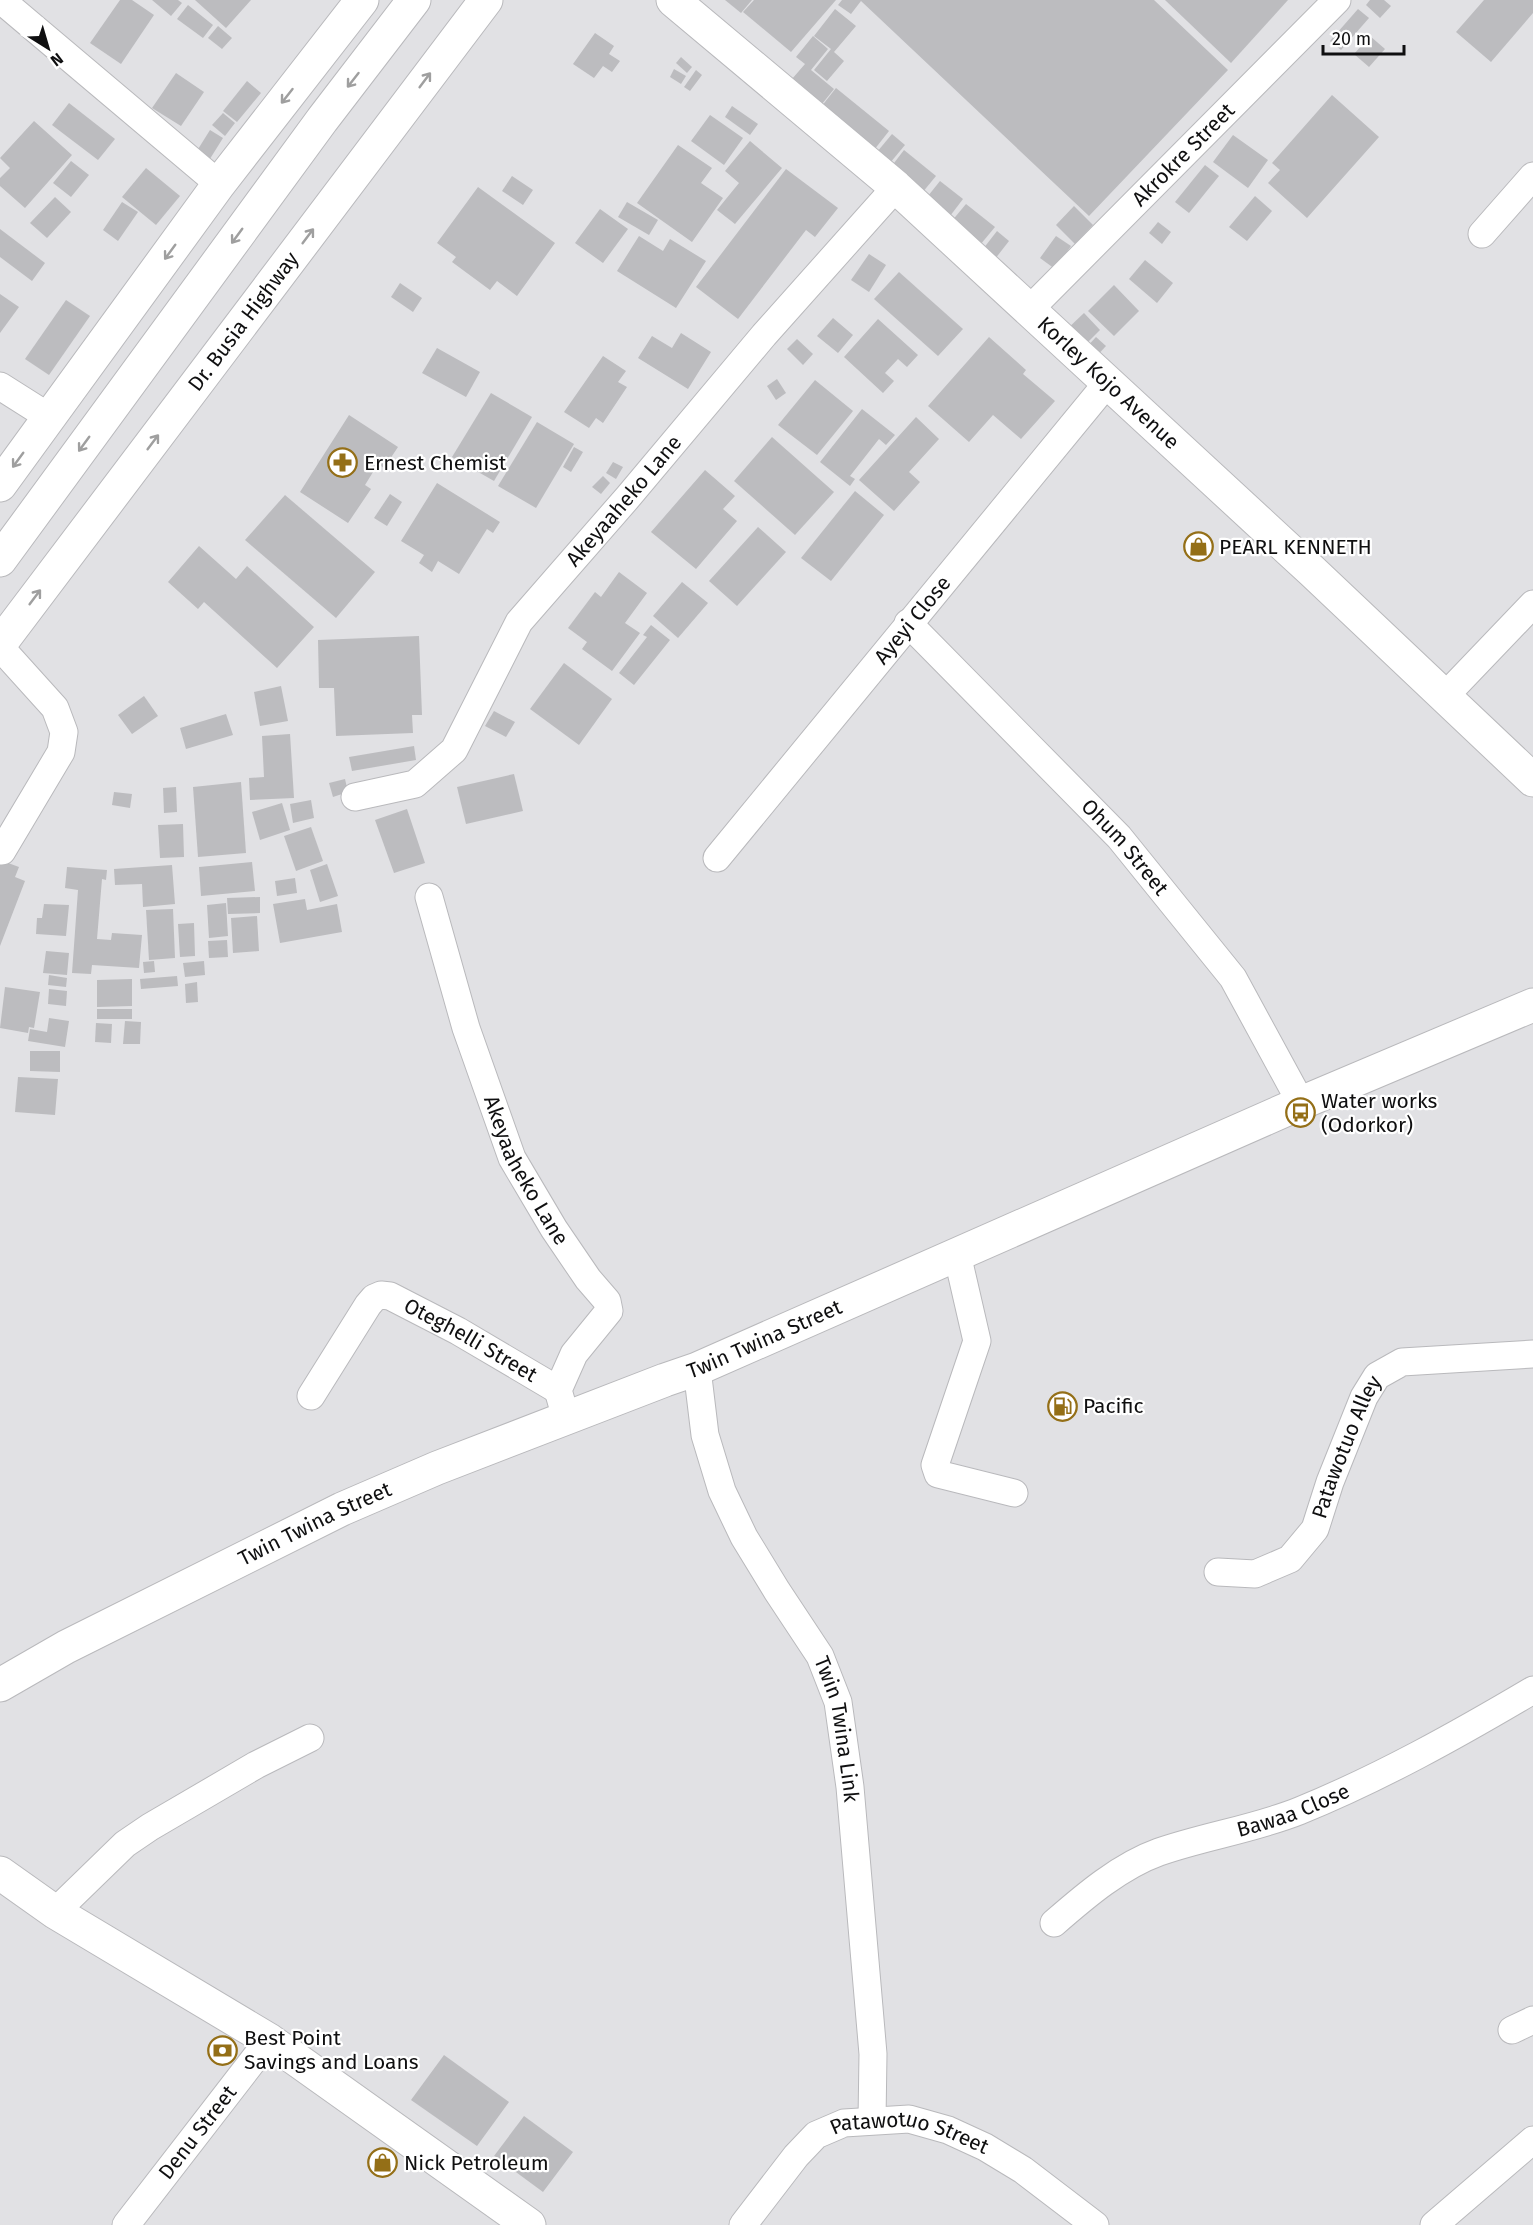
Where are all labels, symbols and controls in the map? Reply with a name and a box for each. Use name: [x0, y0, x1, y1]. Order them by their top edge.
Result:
north arrow: [18, 18, 78, 78]
scale bar: [1323, 18, 1404, 56]
text: 20 m: [1332, 28, 1371, 50]
text: N: [47, 49, 67, 70]
one-way arrow: [347, 71, 359, 87]
one-way arrow: [419, 72, 432, 88]
one-way arrow: [281, 88, 294, 104]
street label: Akrokre Street: [1127, 97, 1240, 212]
one-way arrow: [230, 228, 243, 244]
one-way arrow: [302, 228, 314, 244]
one-way arrow: [164, 243, 176, 259]
street label: Dr. Busia Highway: [182, 246, 305, 396]
street label: Korley Kojo Avenue: [1032, 311, 1185, 455]
street label: Akeyaaheko Lane: [561, 430, 687, 572]
one-way arrow: [146, 434, 159, 450]
one-way arrow: [77, 435, 90, 451]
pharmacy icon: Ernest Chemist: [327, 447, 359, 479]
place label: Ernest Chemist: [364, 450, 507, 476]
one-way arrow: [12, 452, 24, 468]
shop icon: PEARL KENNETH: [1182, 531, 1214, 563]
place label: PEARL KENNETH: [1219, 534, 1372, 560]
street label: Ayeyi Close: [869, 571, 956, 669]
one-way arrow: [29, 590, 42, 606]
street label: Ohum Street: [1076, 793, 1174, 901]
place label: Water works (Odorkor): [1321, 1088, 1438, 1138]
street label: Akeyaaheko Lane: [478, 1092, 574, 1250]
bus stop icon: Water works (Odorkor): [1284, 1097, 1316, 1129]
street label: Oteghelli Street: [399, 1292, 542, 1388]
street label: Twin Twina Street: [684, 1294, 846, 1384]
street label: Patawotuo Alley: [1306, 1370, 1388, 1522]
fuel station icon: Pacific: [1046, 1390, 1078, 1422]
place label: Pacific: [1083, 1393, 1144, 1419]
street label: Twin Twina Street: [234, 1476, 396, 1572]
street label: Twin Twina Link: [808, 1652, 864, 1803]
street label: Bawaa Close: [1234, 1778, 1354, 1843]
place label: Best Point Savings and Loans: [244, 2025, 419, 2075]
bank icon: Best Point Savings and Loans: [207, 2034, 239, 2066]
street label: Denu Street: [153, 2080, 242, 2185]
street label: Patawotuo Street: [826, 2106, 993, 2160]
shop icon: Nick Petroleum: [367, 2147, 399, 2179]
place label: Nick Petroleum: [404, 2150, 549, 2176]

